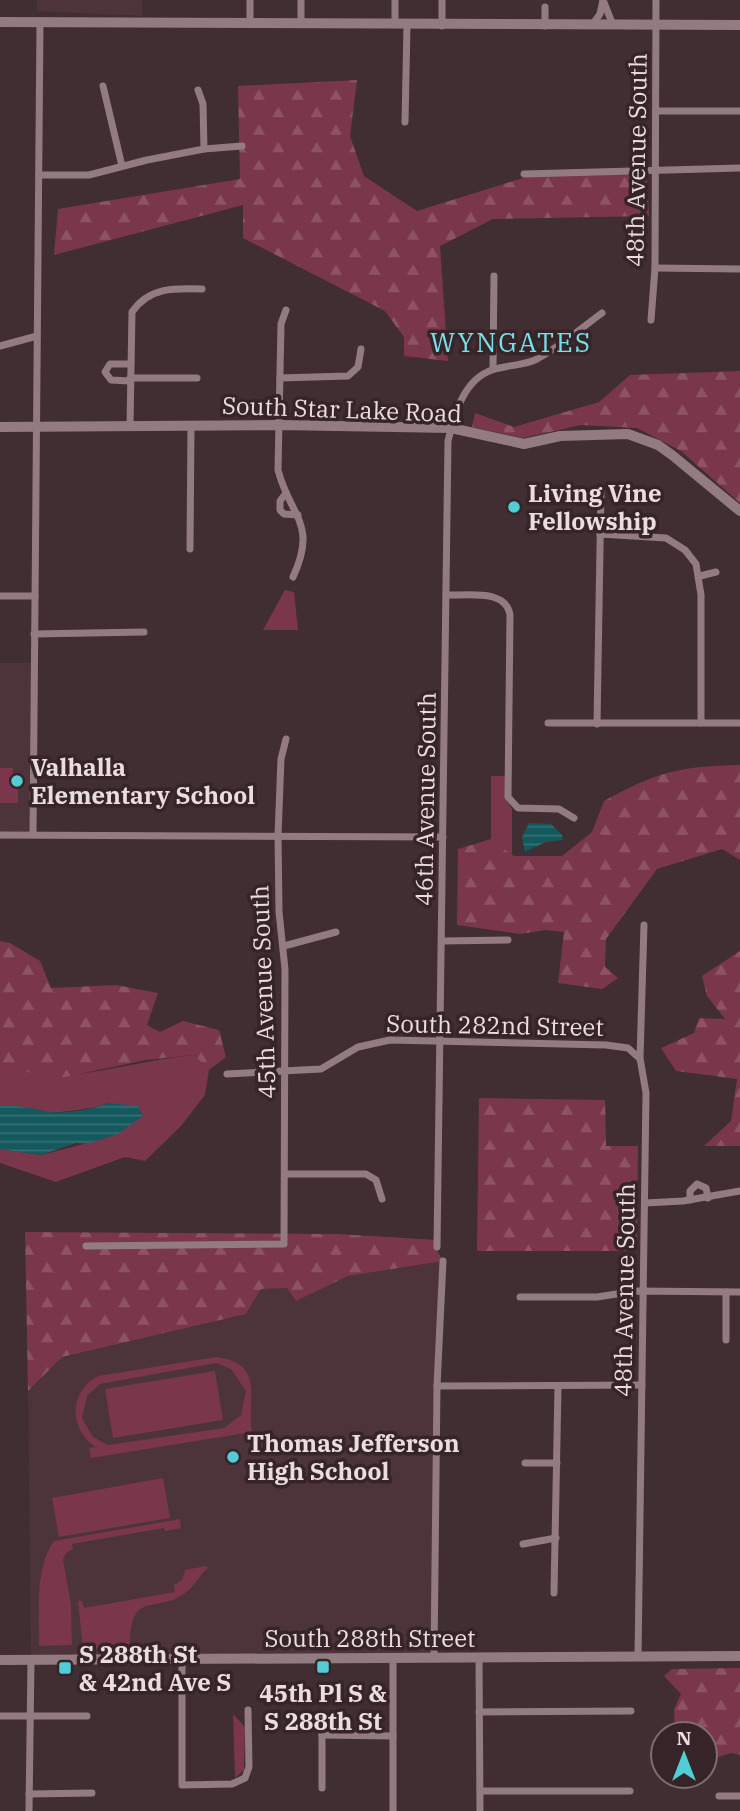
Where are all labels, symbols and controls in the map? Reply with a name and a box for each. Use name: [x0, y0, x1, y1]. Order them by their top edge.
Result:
street label: 48th Avenue South: [618, 53, 654, 267]
district label: WYNGATES: [430, 325, 592, 359]
street label: South Star Lake Road: [221, 389, 463, 429]
place label: Living Vine Fellowship: [528, 477, 662, 537]
marker: Living Vine Fellowship: [506, 499, 522, 515]
street label: 46th Avenue South: [407, 692, 443, 906]
place label: Valhalla Elementary School: [31, 751, 255, 811]
marker: Valhalla Elementary School: [9, 773, 25, 789]
street label: 45th Avenue South: [243, 885, 283, 1099]
street label: South 282nd Street: [386, 1007, 604, 1043]
street label: 48th Avenue South: [606, 1183, 642, 1397]
place label: Thomas Jefferson High School: [247, 1427, 460, 1487]
marker: Thomas Jefferson High School: [225, 1449, 241, 1465]
street label: South 288th Street: [264, 1622, 476, 1654]
place label: S 288th St & 42nd Ave S: [79, 1638, 231, 1698]
marker: 45th Pl S & S 288th St: [315, 1659, 331, 1675]
marker: S 288th St & 42nd Ave S: [57, 1660, 73, 1676]
place label: 45th Pl S & S 288th St: [259, 1677, 387, 1737]
north arrow: [649, 1720, 719, 1790]
text: N: [676, 1726, 692, 1750]

